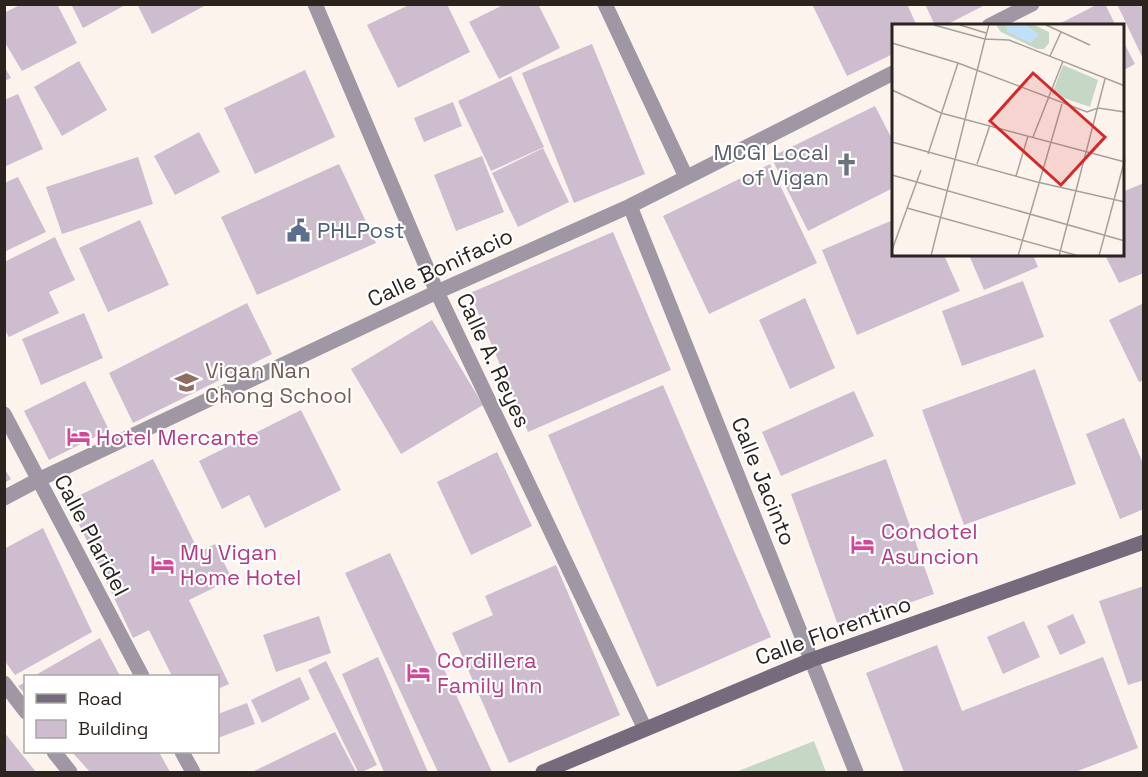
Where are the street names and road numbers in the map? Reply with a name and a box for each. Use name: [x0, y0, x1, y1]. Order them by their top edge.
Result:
street label: Calle Bonifacio: [363, 221, 517, 313]
street label: Calle A. Reyes: [451, 288, 537, 432]
street label: Calle Jacinto: [726, 413, 802, 549]
street label: Calle Plaridel: [48, 469, 136, 601]
street label: Calle Florentino: [751, 589, 915, 671]

